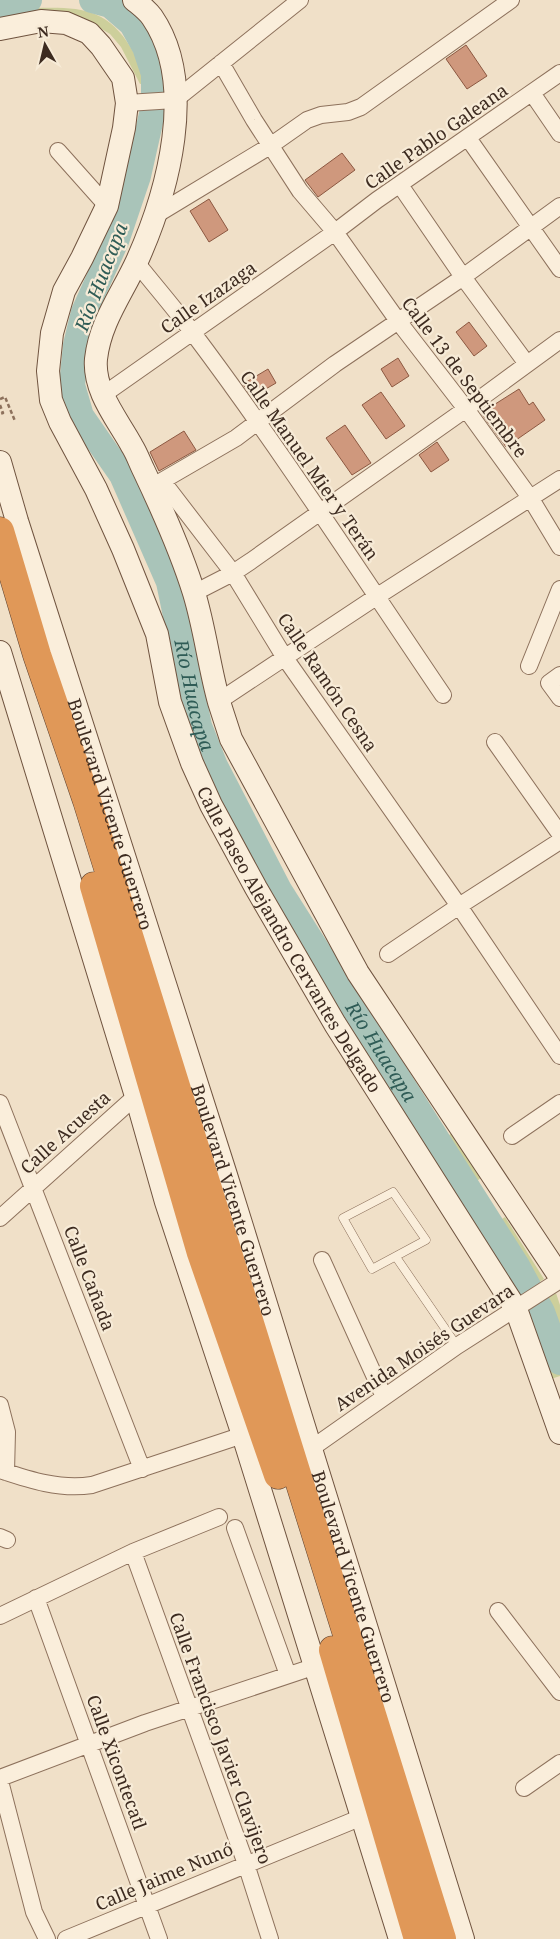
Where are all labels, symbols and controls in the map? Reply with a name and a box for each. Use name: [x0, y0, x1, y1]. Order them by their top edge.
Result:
north arrow: [20, 20, 70, 70]
text: N: [36, 21, 50, 42]
street label: Calle Pablo Galeana: [360, 78, 512, 194]
water label: Río Huacapa: [68, 219, 134, 336]
street label: Calle Izazaga: [155, 255, 261, 339]
street label: Calle 13 de Septiembre: [397, 292, 533, 462]
street label: Calle Manuel Mier y Terán: [235, 365, 385, 565]
street label: Calle Ramón Cesna: [273, 608, 383, 756]
water label: Río Huacapa: [168, 636, 221, 755]
street label: Boulevard Vicente Guerrero: [62, 695, 159, 933]
street label: Calle Paseo Alejandro Cervantes Delgado: [192, 782, 387, 1097]
water label: Río Huacapa: [339, 996, 423, 1107]
street label: Boulevard Vicente Guerrero: [186, 1081, 281, 1319]
street label: Calle Acuesta: [15, 1085, 115, 1179]
street label: Calle Cañada: [59, 1222, 121, 1334]
street label: Avenida Moisés Guevara: [330, 1278, 518, 1416]
street label: Boulevard Vicente Guerrero: [306, 1468, 401, 1706]
street label: Calle Francisco Javier Clavijero: [164, 1609, 278, 1867]
street label: Calle Xicontecatl: [81, 1691, 153, 1833]
street label: Calle Jaime Nunó: [91, 1836, 237, 1916]

